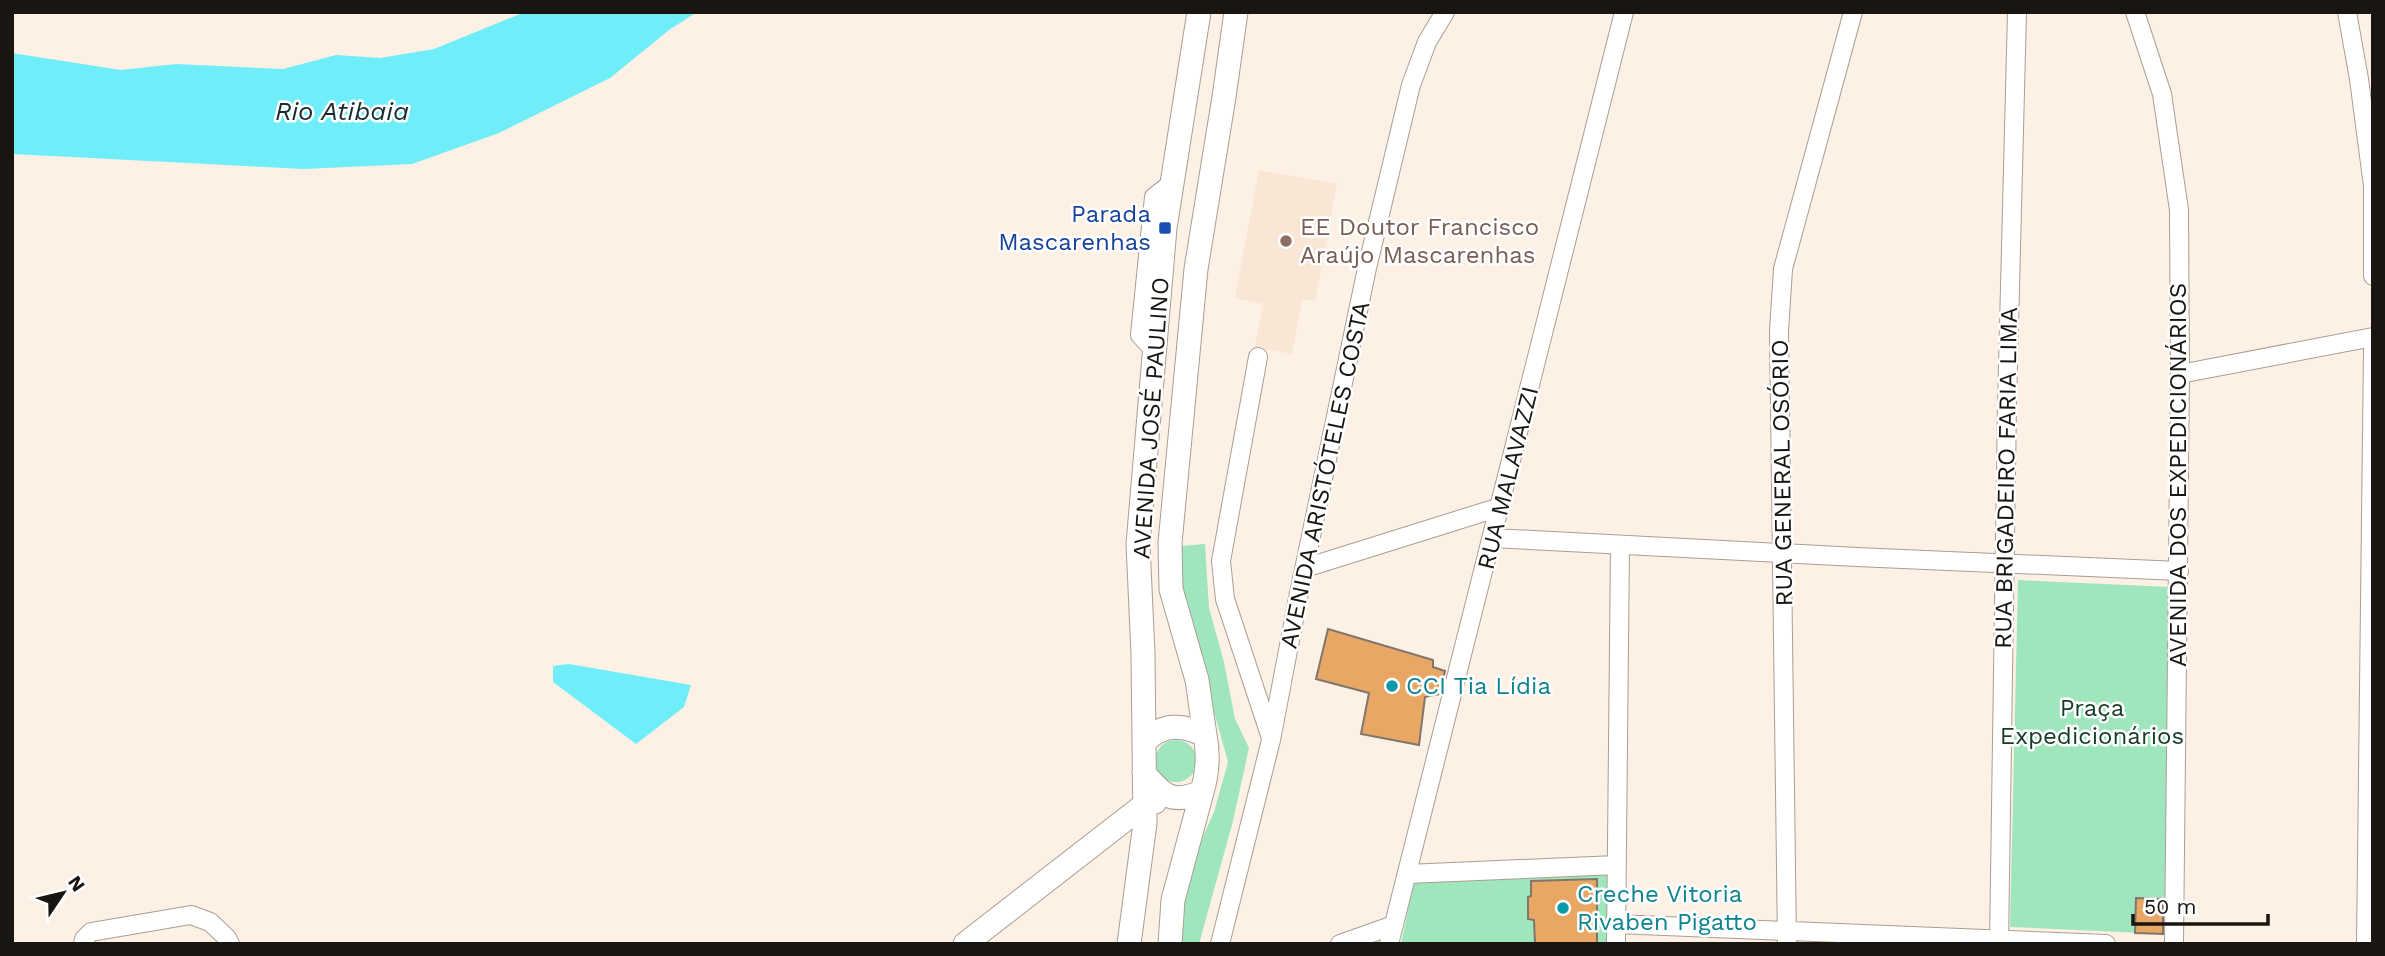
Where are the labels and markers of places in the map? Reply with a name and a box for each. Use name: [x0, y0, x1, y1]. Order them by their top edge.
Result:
place label: Parada Mascarenhas: [998, 200, 1151, 256]
place label: EE Doutor Francisco Araújo Mascarenhas: [1300, 213, 1539, 269]
marker: Parada Mascarenhas: [1157, 220, 1173, 236]
marker: EE Doutor Francisco Araújo Mascarenhas: [1278, 233, 1294, 249]
place label: CCI Tia Lídia: [1406, 672, 1551, 700]
marker: CCI Tia Lídia: [1384, 678, 1400, 694]
place label: Creche Vitoria Rivaben Pigatto: [1577, 880, 1757, 936]
marker: Creche Vitoria Rivaben Pigatto: [1555, 900, 1571, 916]

